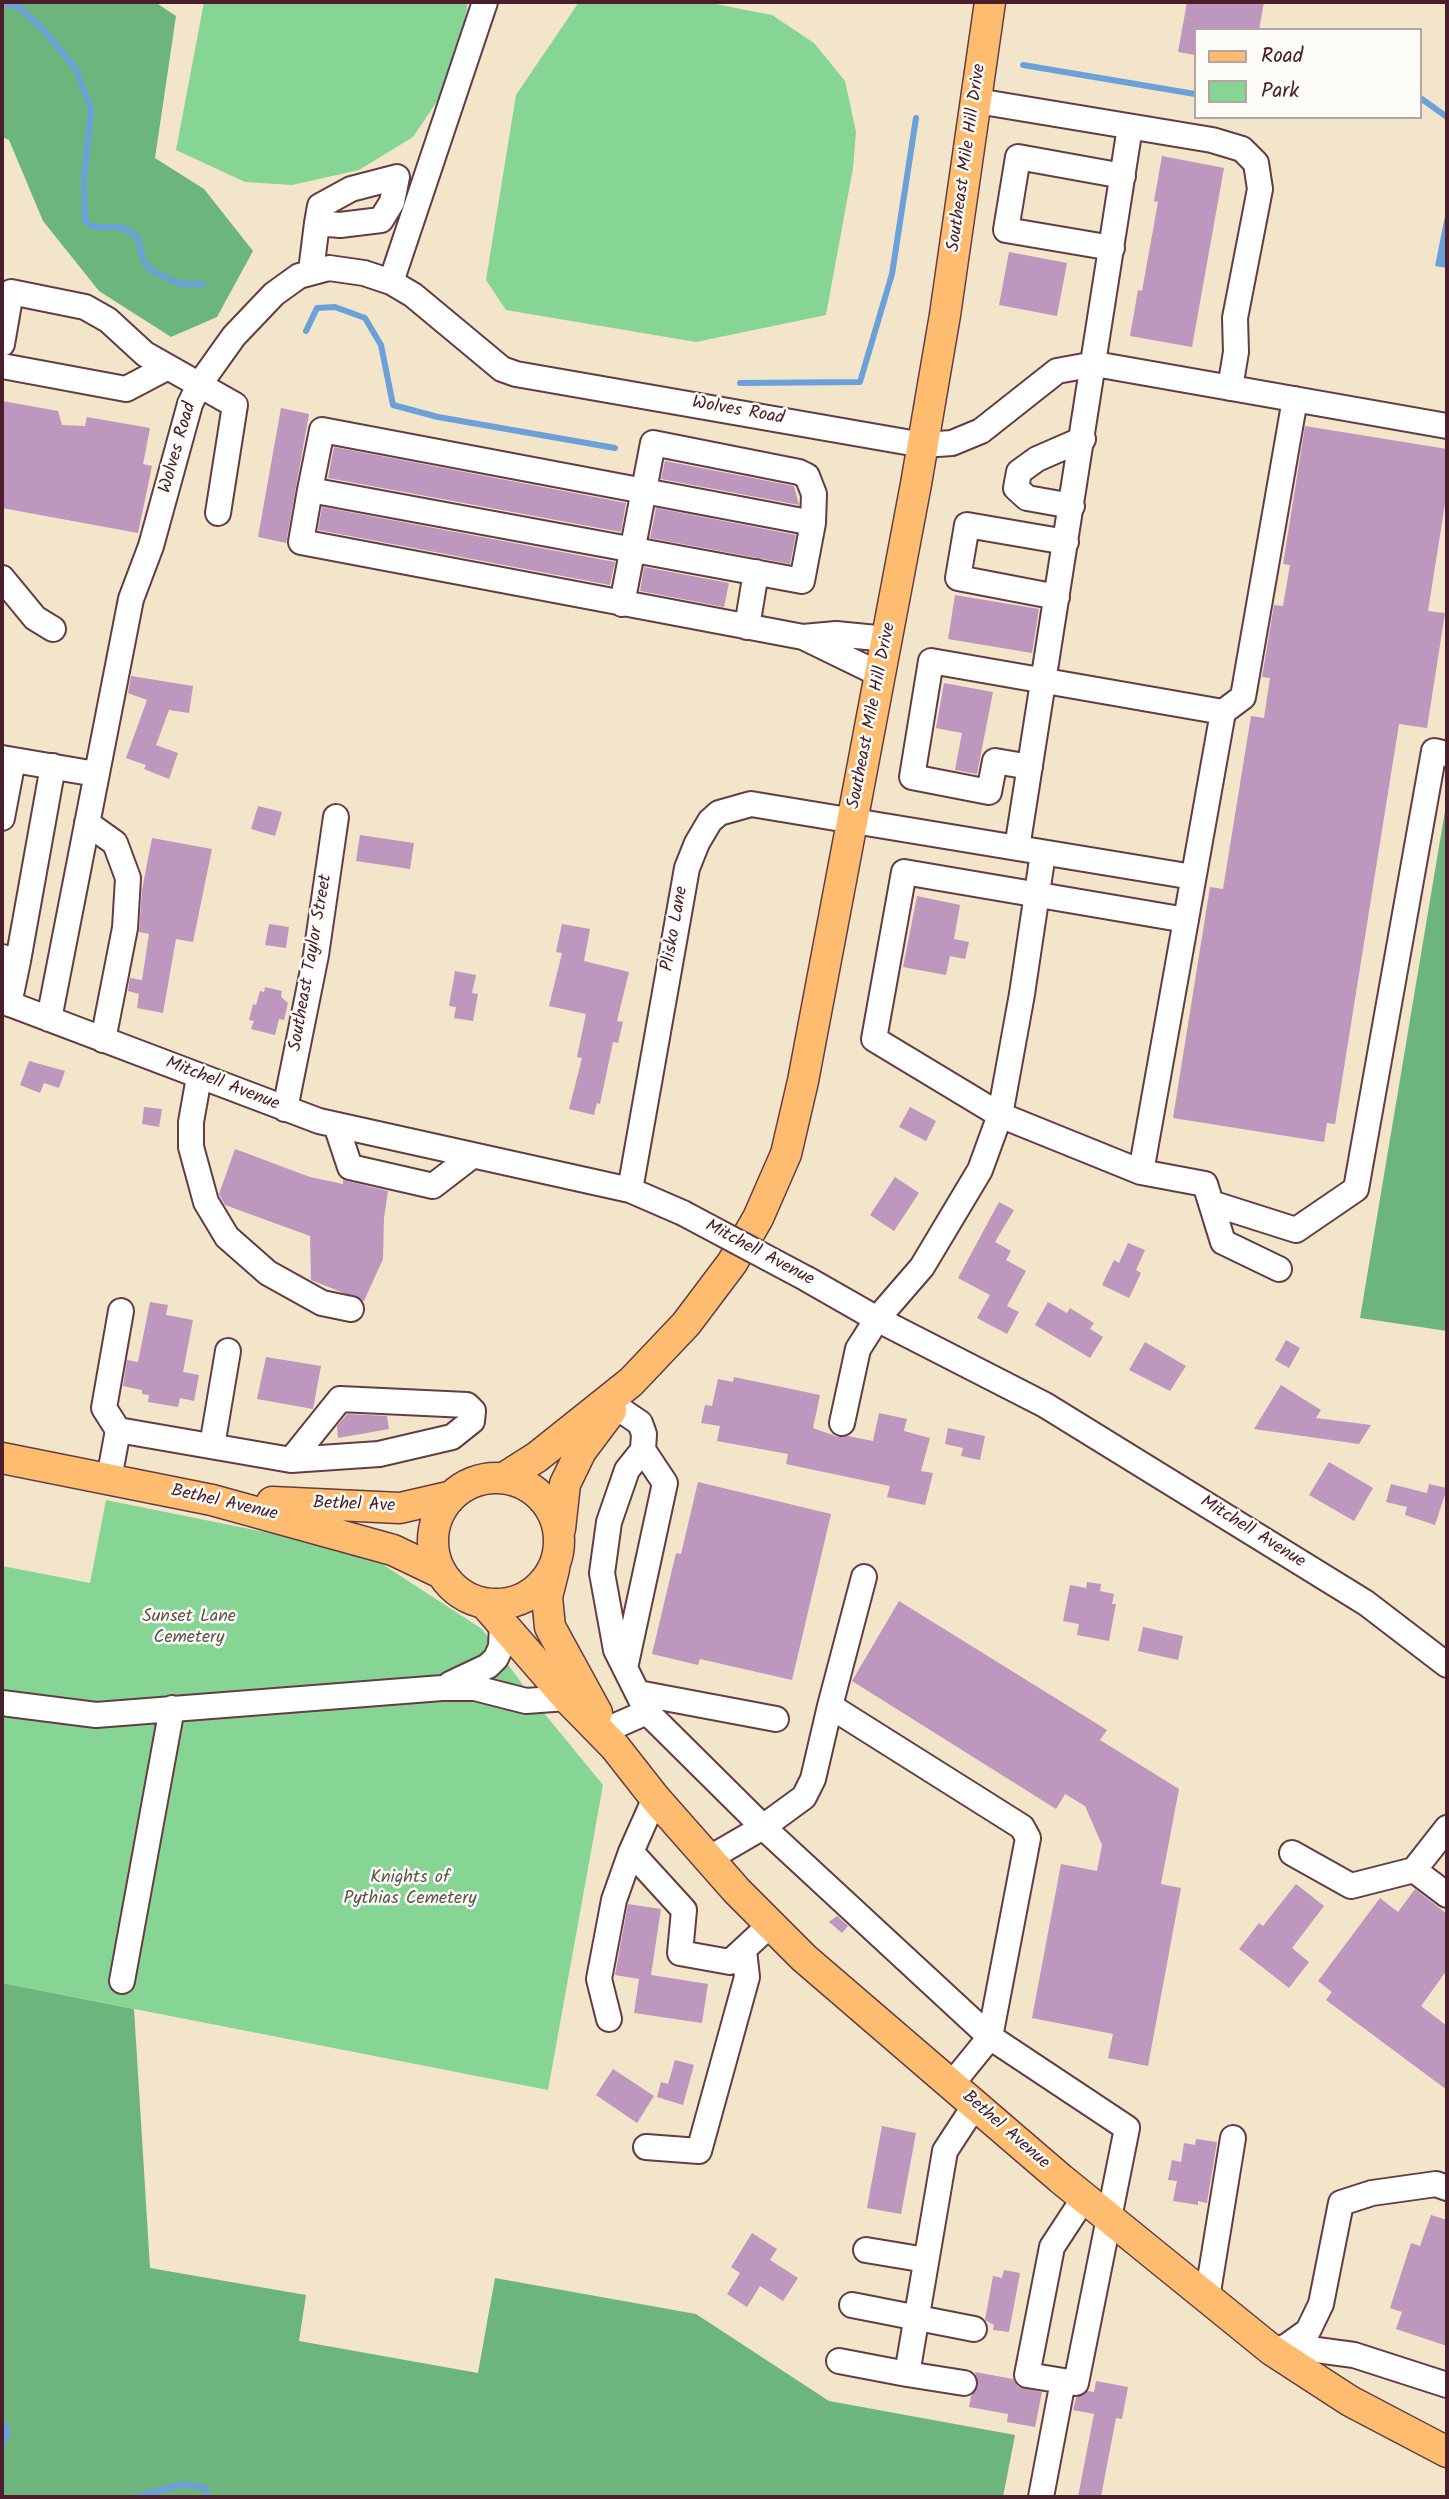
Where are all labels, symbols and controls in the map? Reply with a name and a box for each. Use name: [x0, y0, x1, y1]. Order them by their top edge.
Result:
legend: [1194, 28, 1421, 119]
text: Road: [1261, 40, 1303, 73]
street label: Southeast Mile Hill Drive: [944, 63, 992, 253]
text: Park: [1261, 75, 1299, 108]
street label: Wolves Road: [690, 393, 786, 431]
street label: Wolves Road: [156, 400, 202, 496]
street label: Southeast Mile Hill Drive: [844, 621, 902, 811]
street label: Southeast Taylor Street: [286, 873, 338, 1053]
street label: Plisko Lane: [658, 885, 694, 973]
street label: Mitchell Avenue: [162, 1053, 282, 1117]
street label: Mitchell Avenue: [701, 1216, 817, 1292]
street label: Bethel Avenue: [169, 1481, 279, 1527]
street label: Mitchell Avenue: [1195, 1492, 1309, 1574]
street label: Bethel Ave: [312, 1494, 396, 1518]
park label: Sunset Lane Cemetery: [142, 1607, 236, 1650]
park label: Knights of Pythias Cemetery: [343, 1868, 477, 1910]
street label: Bethel Avenue: [957, 2087, 1053, 2175]

